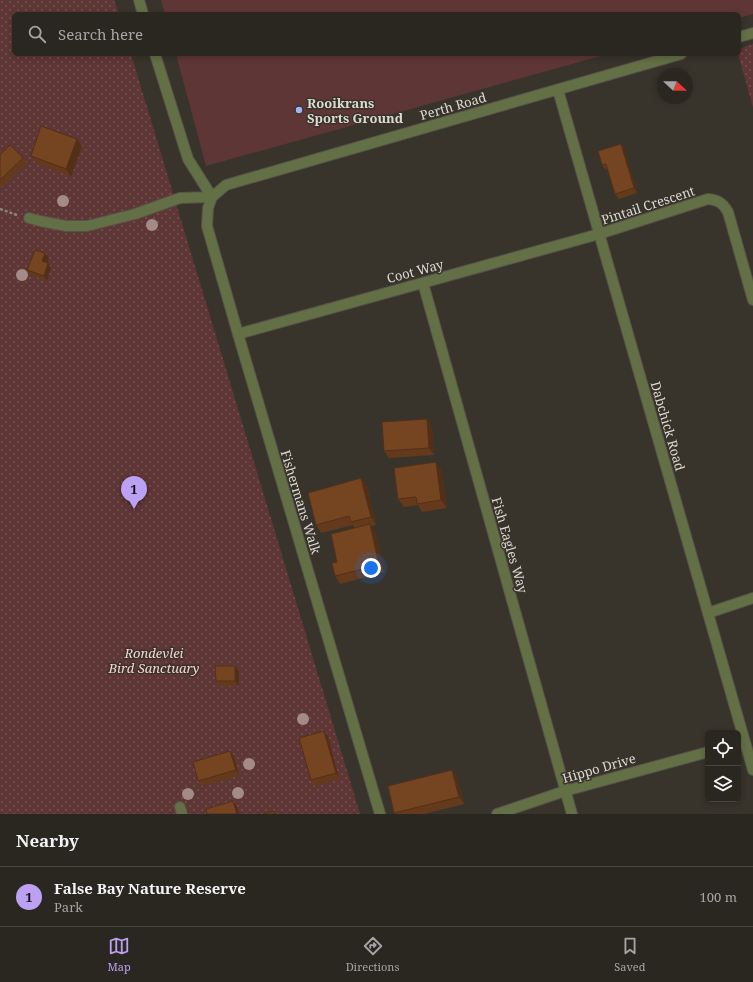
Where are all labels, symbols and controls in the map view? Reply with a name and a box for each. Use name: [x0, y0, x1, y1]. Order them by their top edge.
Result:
search box: [12, 12, 741, 56]
icon: search: [26, 23, 48, 45]
text: Search here: [58, 24, 143, 44]
north arrow: [657, 68, 693, 104]
street label: Perth Road: [418, 88, 488, 124]
place label: Rooikrans Sports Ground: [307, 94, 404, 127]
marker: Rooikrans Sports Ground: [294, 105, 304, 115]
street label: Pintail Crescent: [599, 181, 697, 229]
street label: Coot Way: [385, 255, 446, 287]
street label: Dabchick Road: [647, 379, 689, 473]
street label: Fishermans Walk: [277, 448, 325, 557]
pin: 1: [121, 476, 147, 509]
street label: Fish Eagles Way: [488, 495, 532, 596]
your location: [361, 558, 381, 578]
park label: Rondevlei Bird Sanctuary: [108, 644, 200, 677]
map controls: [705, 730, 741, 802]
button: locate: [705, 730, 741, 766]
street label: Hippo Drive: [560, 749, 638, 787]
button: layers: [705, 766, 741, 802]
text: Nearby: [16, 829, 79, 852]
text: False Bay Nature Reserve: [54, 878, 246, 898]
text: 1: [25, 888, 33, 906]
text: 100 m: [700, 888, 737, 906]
text: Park: [54, 898, 83, 916]
tab: Map: [107, 935, 131, 974]
tab: Directions: [346, 935, 399, 974]
tab: Saved: [614, 935, 646, 974]

